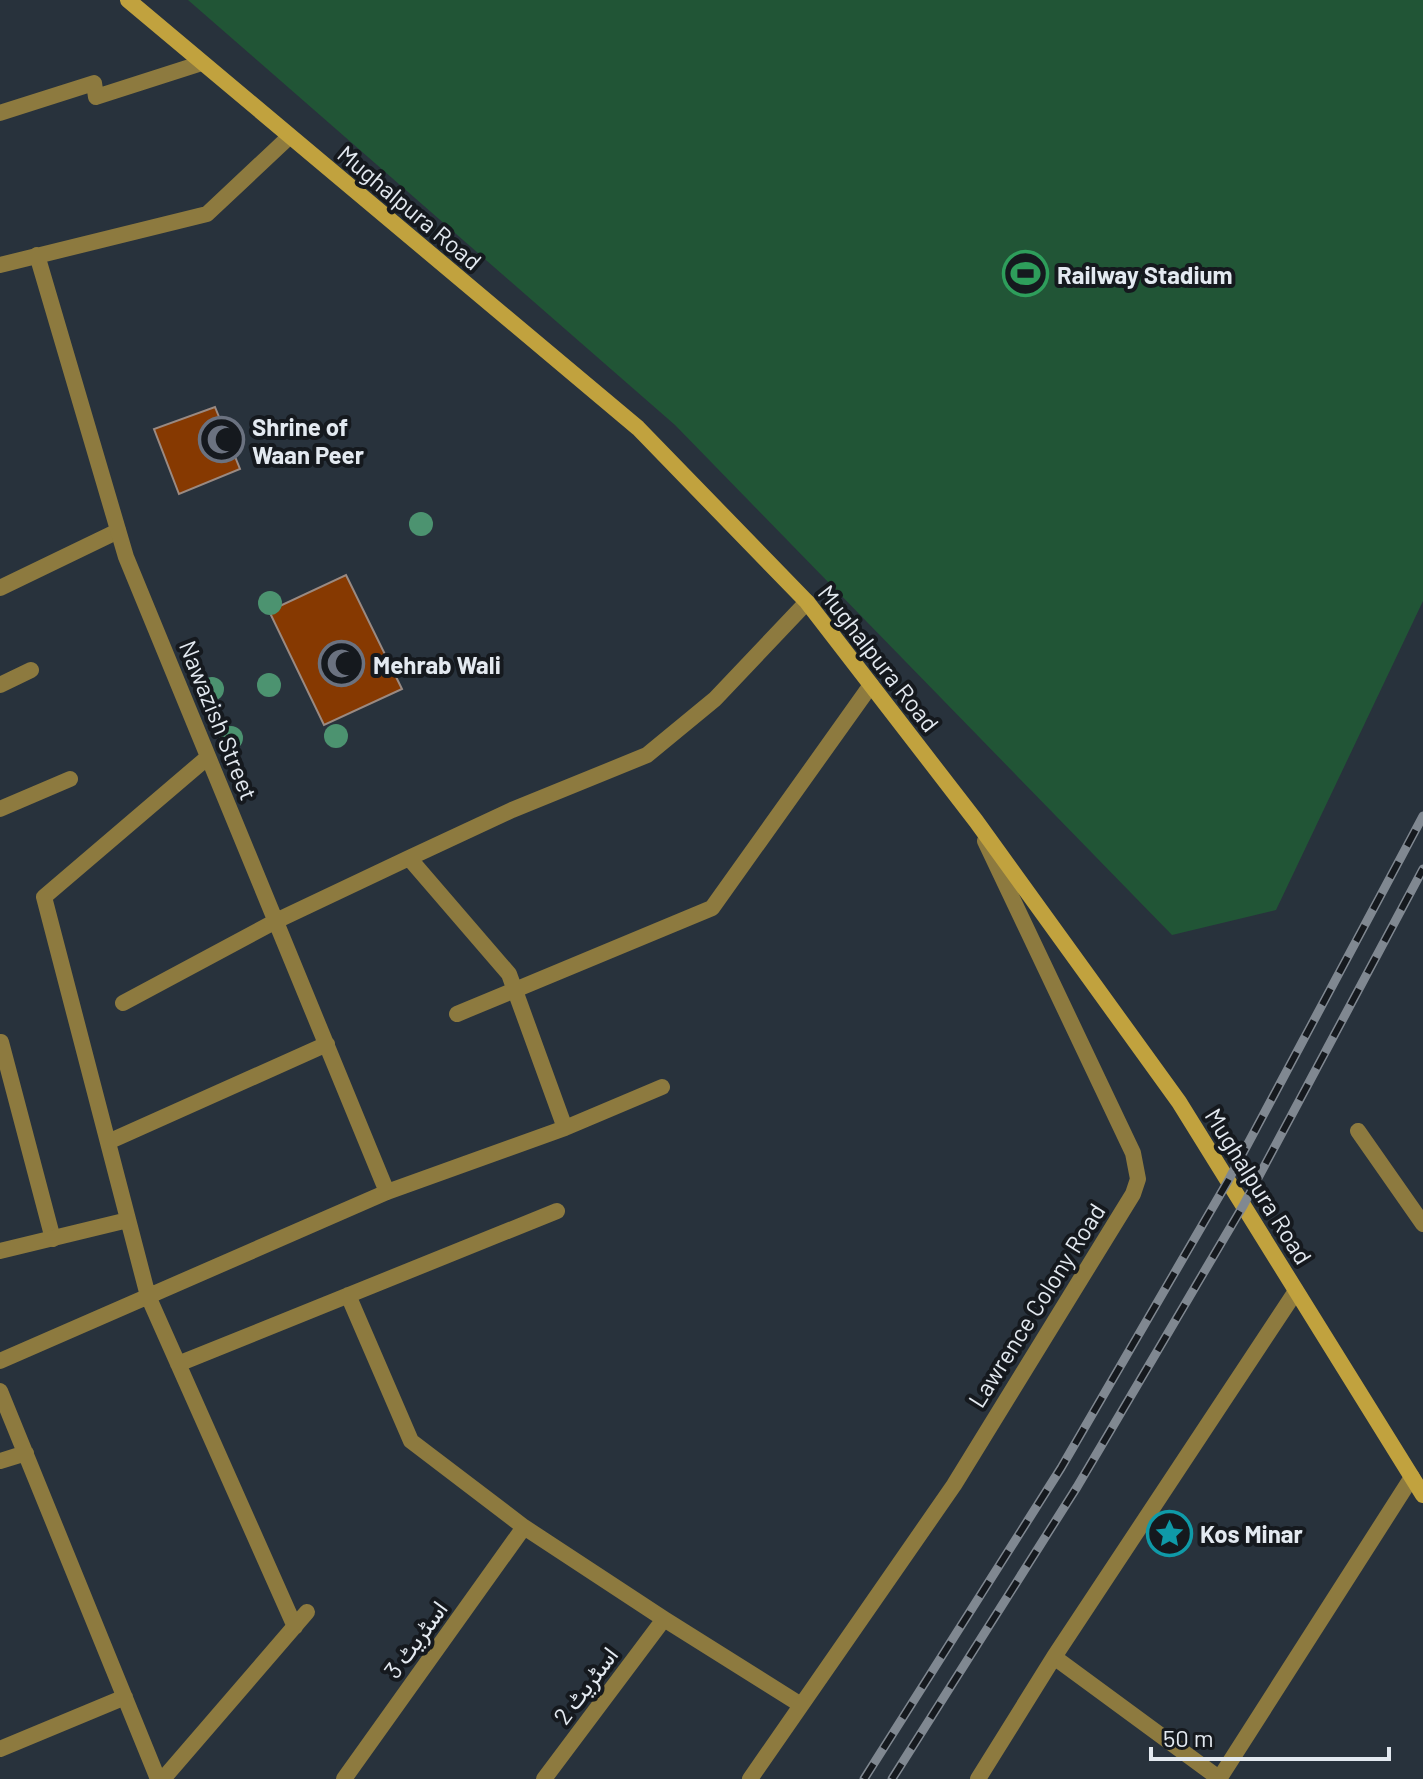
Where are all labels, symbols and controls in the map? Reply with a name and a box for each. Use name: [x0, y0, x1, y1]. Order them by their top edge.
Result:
street label: Mughalpura Road: [332, 139, 488, 275]
sports icon: Railway Stadium: [1002, 250, 1050, 298]
place label: Railway Stadium: [1057, 260, 1233, 289]
place label: Shrine of Waan Peer: [252, 412, 364, 469]
mosque icon: Shrine of Waan Peer: [197, 416, 245, 464]
street label: Mughalpura Road: [813, 579, 945, 737]
street label: Nawazish Street: [174, 636, 264, 804]
mosque icon: Mehrab Wali: [318, 640, 366, 688]
place label: Mehrab Wali: [373, 650, 501, 679]
street label: Mughalpura Road: [1199, 1103, 1319, 1269]
street label: Lawrence Colony Road: [961, 1198, 1111, 1412]
place icon: Kos Minar: [1145, 1509, 1193, 1557]
place label: Kos Minar: [1200, 1519, 1303, 1548]
street label: اسٹریٹ 3: [377, 1595, 454, 1685]
street label: اسٹریٹ 2: [547, 1641, 625, 1731]
scale bar: [1151, 1711, 1389, 1761]
text: 50 m: [1163, 1723, 1214, 1752]

